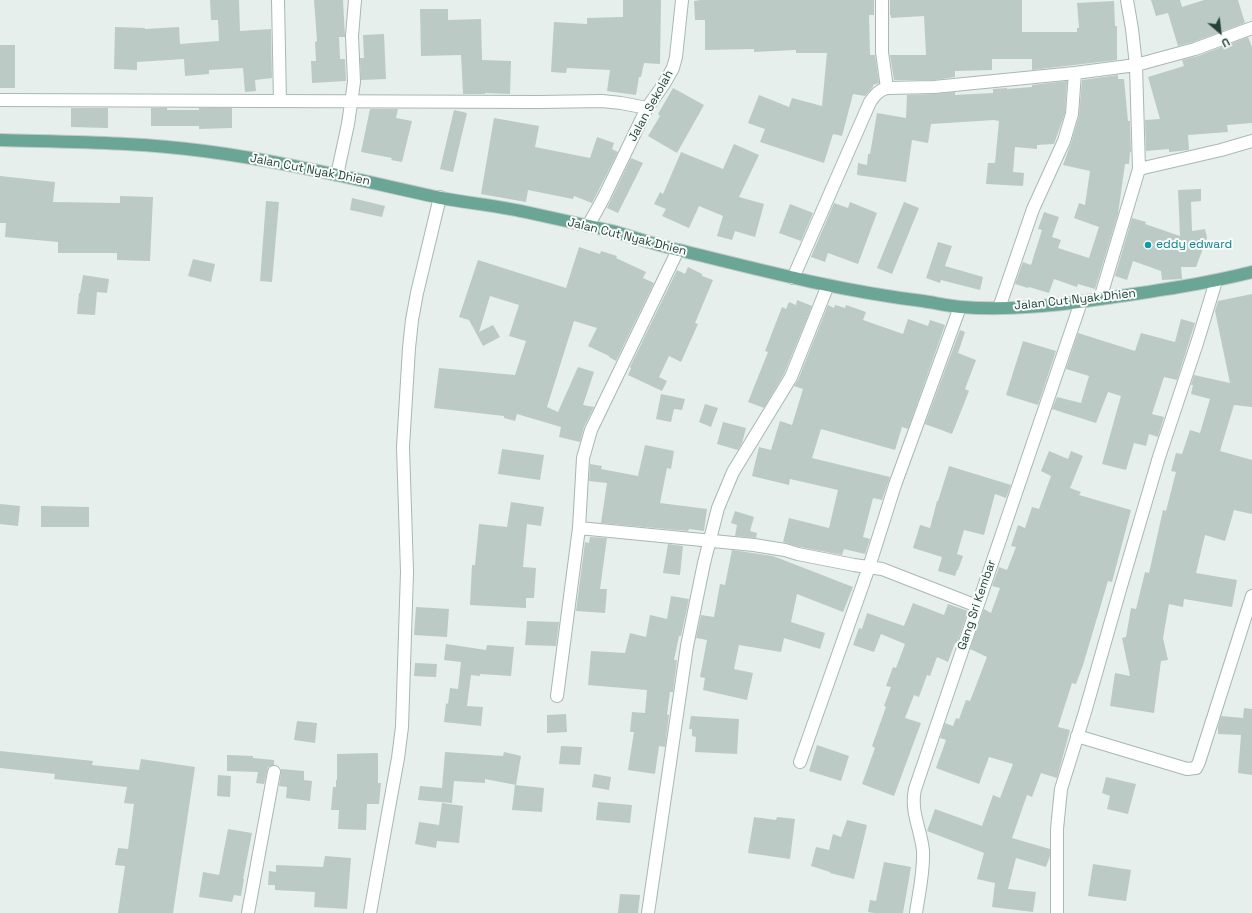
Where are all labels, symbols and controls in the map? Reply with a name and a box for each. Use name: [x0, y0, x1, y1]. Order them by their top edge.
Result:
north arrow: [1200, 12, 1240, 52]
text: U: [1219, 35, 1232, 51]
street label: Jalan Sekolah: [626, 68, 676, 144]
street label: Jalan Cut Nyak Dhien: [249, 151, 371, 189]
street label: Jalan Cut Nyak Dhien: [566, 215, 688, 259]
place label: eddy edward: [1156, 238, 1232, 252]
marker: eddy edward: [1143, 240, 1153, 250]
street label: Jalan Cut Nyak Dhien: [1014, 286, 1136, 314]
street label: Gang Sri Kembar: [955, 558, 999, 652]

